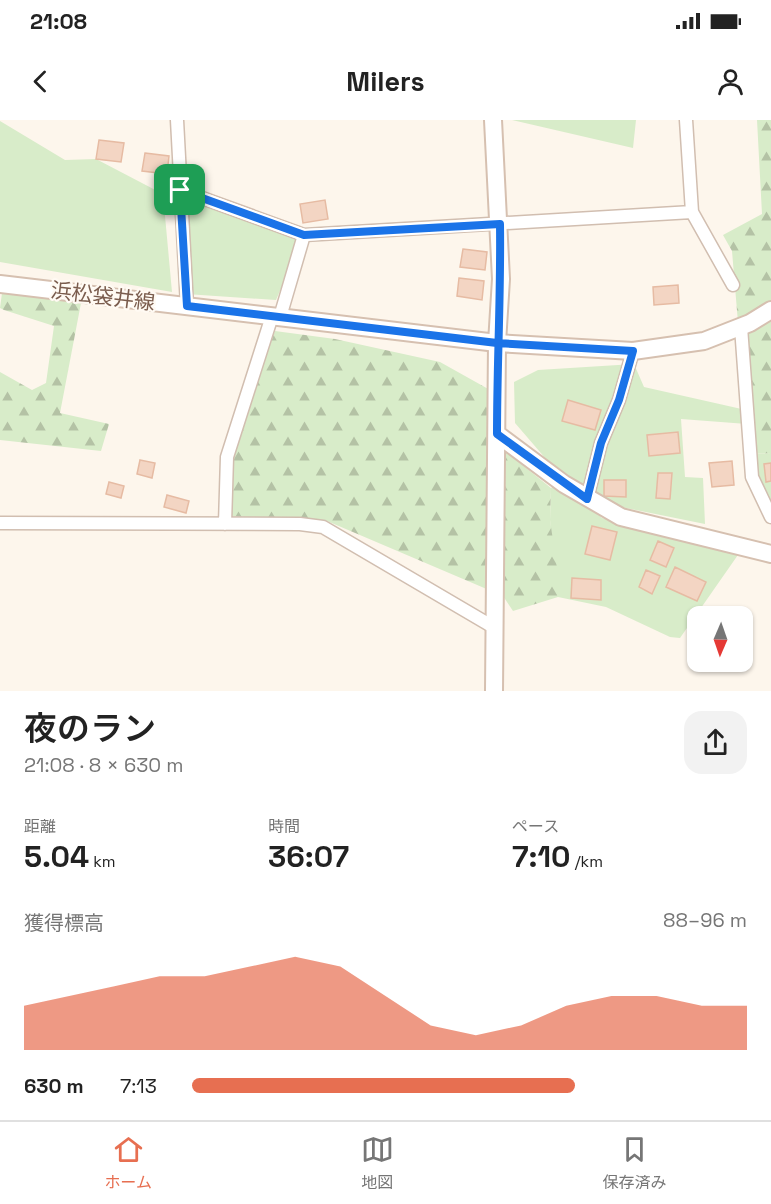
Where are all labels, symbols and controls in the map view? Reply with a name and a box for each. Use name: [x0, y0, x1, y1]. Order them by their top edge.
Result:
text: 21:08: [30, 7, 87, 35]
text: Milers: [346, 64, 425, 99]
icon: back: [24, 65, 57, 98]
icon: person: [714, 65, 747, 98]
pin: [154, 164, 205, 215]
icon: arrive: [163, 173, 196, 206]
street label: 浜松袋井線: [49, 276, 157, 316]
north arrow: [687, 606, 753, 672]
map controls: [687, 606, 753, 672]
text: 夜のラン: [24, 708, 156, 750]
button: share: [684, 711, 747, 774]
text: 21:08 · 8 × 630 m: [24, 752, 183, 778]
text: 距離: [24, 816, 56, 837]
text: 時間: [268, 816, 300, 837]
text: ペース: [512, 816, 559, 837]
text: 5.04: [24, 837, 89, 876]
text: 36:07: [268, 837, 349, 876]
text: 7:10: [512, 837, 571, 876]
text: km: [89, 851, 116, 872]
text: /km: [571, 851, 603, 872]
text: 88–96 m: [663, 907, 747, 933]
text: 獲得標高: [24, 910, 104, 936]
text: 630 m: [24, 1073, 84, 1099]
text: 7:13: [120, 1073, 157, 1099]
tab: ホーム: [104, 1133, 152, 1193]
tab: 地図: [361, 1133, 394, 1193]
tab: 保存済み: [603, 1133, 667, 1193]

